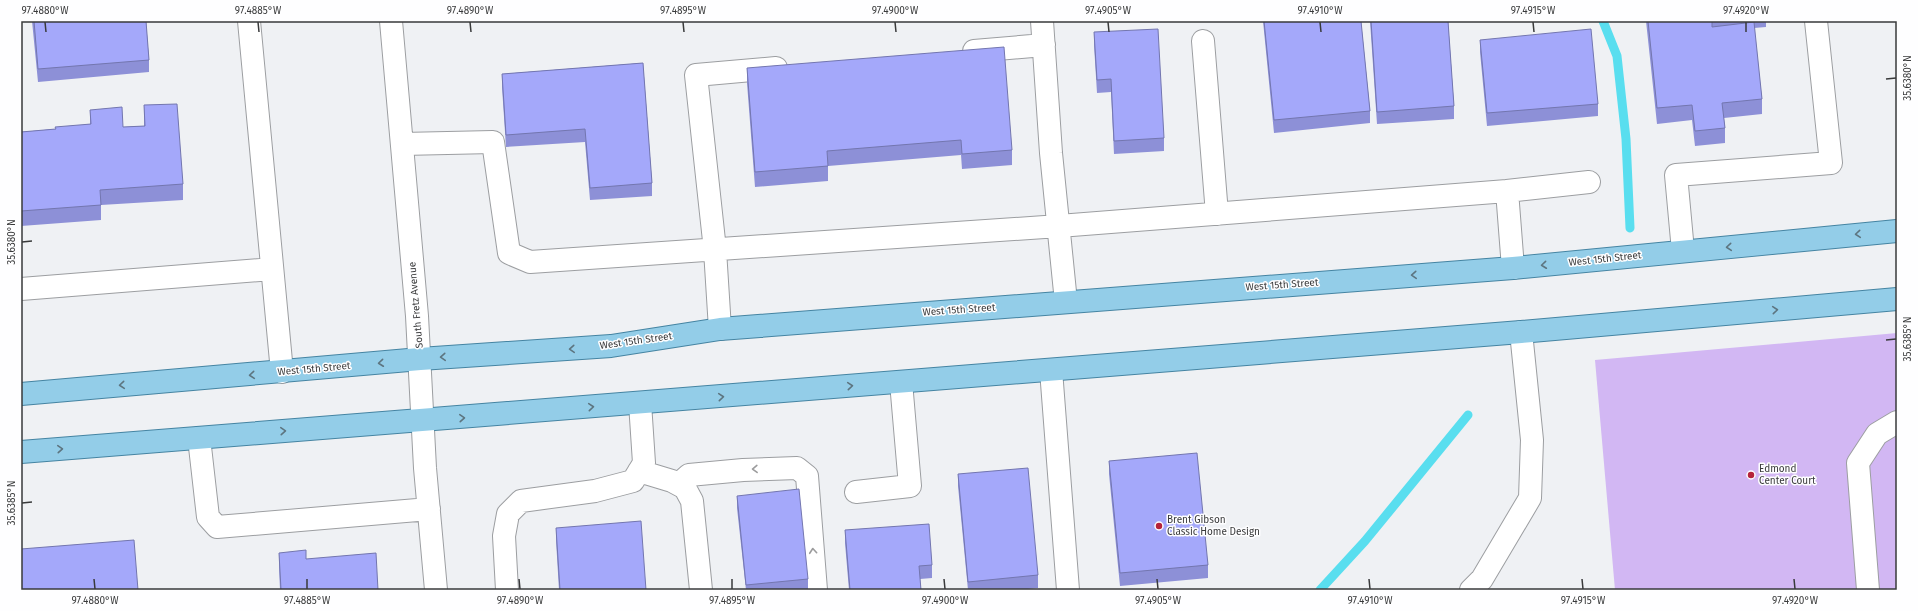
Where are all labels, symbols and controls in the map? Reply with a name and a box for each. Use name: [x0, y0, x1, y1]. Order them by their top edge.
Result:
text: 97.4880°W: [21, 5, 69, 17]
text: 97.4885°W: [235, 5, 282, 17]
text: 97.4890°W: [447, 5, 494, 17]
text: 97.4895°W: [660, 5, 707, 17]
text: 97.4900°W: [872, 5, 919, 17]
text: 97.4905°W: [1085, 5, 1132, 17]
text: 97.4910°W: [1297, 5, 1343, 17]
text: 97.4915°W: [1511, 5, 1556, 17]
text: 97.4920°W: [1723, 5, 1770, 17]
text: 35.6380°N: [1902, 55, 1914, 101]
text: 35.6380°N: [6, 219, 18, 265]
one-way arrow: [1855, 230, 1861, 239]
one-way arrow: [1726, 242, 1732, 251]
street label: West 15th Street: [1568, 249, 1642, 269]
one-way arrow: [1541, 260, 1547, 269]
street label: South Fretz Avenue: [406, 261, 426, 349]
one-way arrow: [1411, 271, 1417, 280]
street label: West 15th Street: [1245, 276, 1319, 294]
street label: West 15th Street: [922, 301, 996, 319]
one-way arrow: [1772, 305, 1778, 314]
text: 35.6385°N: [1902, 317, 1914, 362]
street label: West 15th Street: [599, 330, 673, 352]
one-way arrow: [569, 344, 575, 353]
one-way arrow: [440, 353, 446, 362]
one-way arrow: [378, 358, 384, 367]
street label: West 15th Street: [277, 360, 351, 378]
one-way arrow: [249, 370, 255, 379]
one-way arrow: [119, 381, 125, 390]
one-way arrow: [847, 382, 853, 391]
one-way arrow: [718, 392, 724, 401]
one-way arrow: [588, 403, 594, 412]
one-way arrow: [459, 413, 465, 422]
one-way arrow: [280, 427, 286, 436]
one-way arrow: [57, 444, 63, 453]
place label: Edmond Center Court: [1759, 463, 1816, 487]
one-way arrow: [752, 465, 758, 474]
marker: Edmond Center Court: [1746, 470, 1756, 480]
text: 35.6385°N: [6, 481, 18, 526]
place label: Brent Gibson Classic Home Design: [1167, 514, 1260, 538]
marker: Brent Gibson Classic Home Design: [1154, 521, 1164, 531]
one-way arrow: [809, 548, 818, 554]
text: 97.4880°W: [71, 595, 119, 607]
text: 97.4885°W: [284, 595, 331, 607]
text: 97.4890°W: [497, 595, 544, 607]
text: 97.4895°W: [709, 595, 756, 607]
text: 97.4900°W: [922, 595, 969, 607]
text: 97.4905°W: [1135, 595, 1182, 607]
text: 97.4910°W: [1347, 595, 1393, 607]
text: 97.4915°W: [1561, 595, 1606, 607]
text: 97.4920°W: [1772, 595, 1819, 607]

